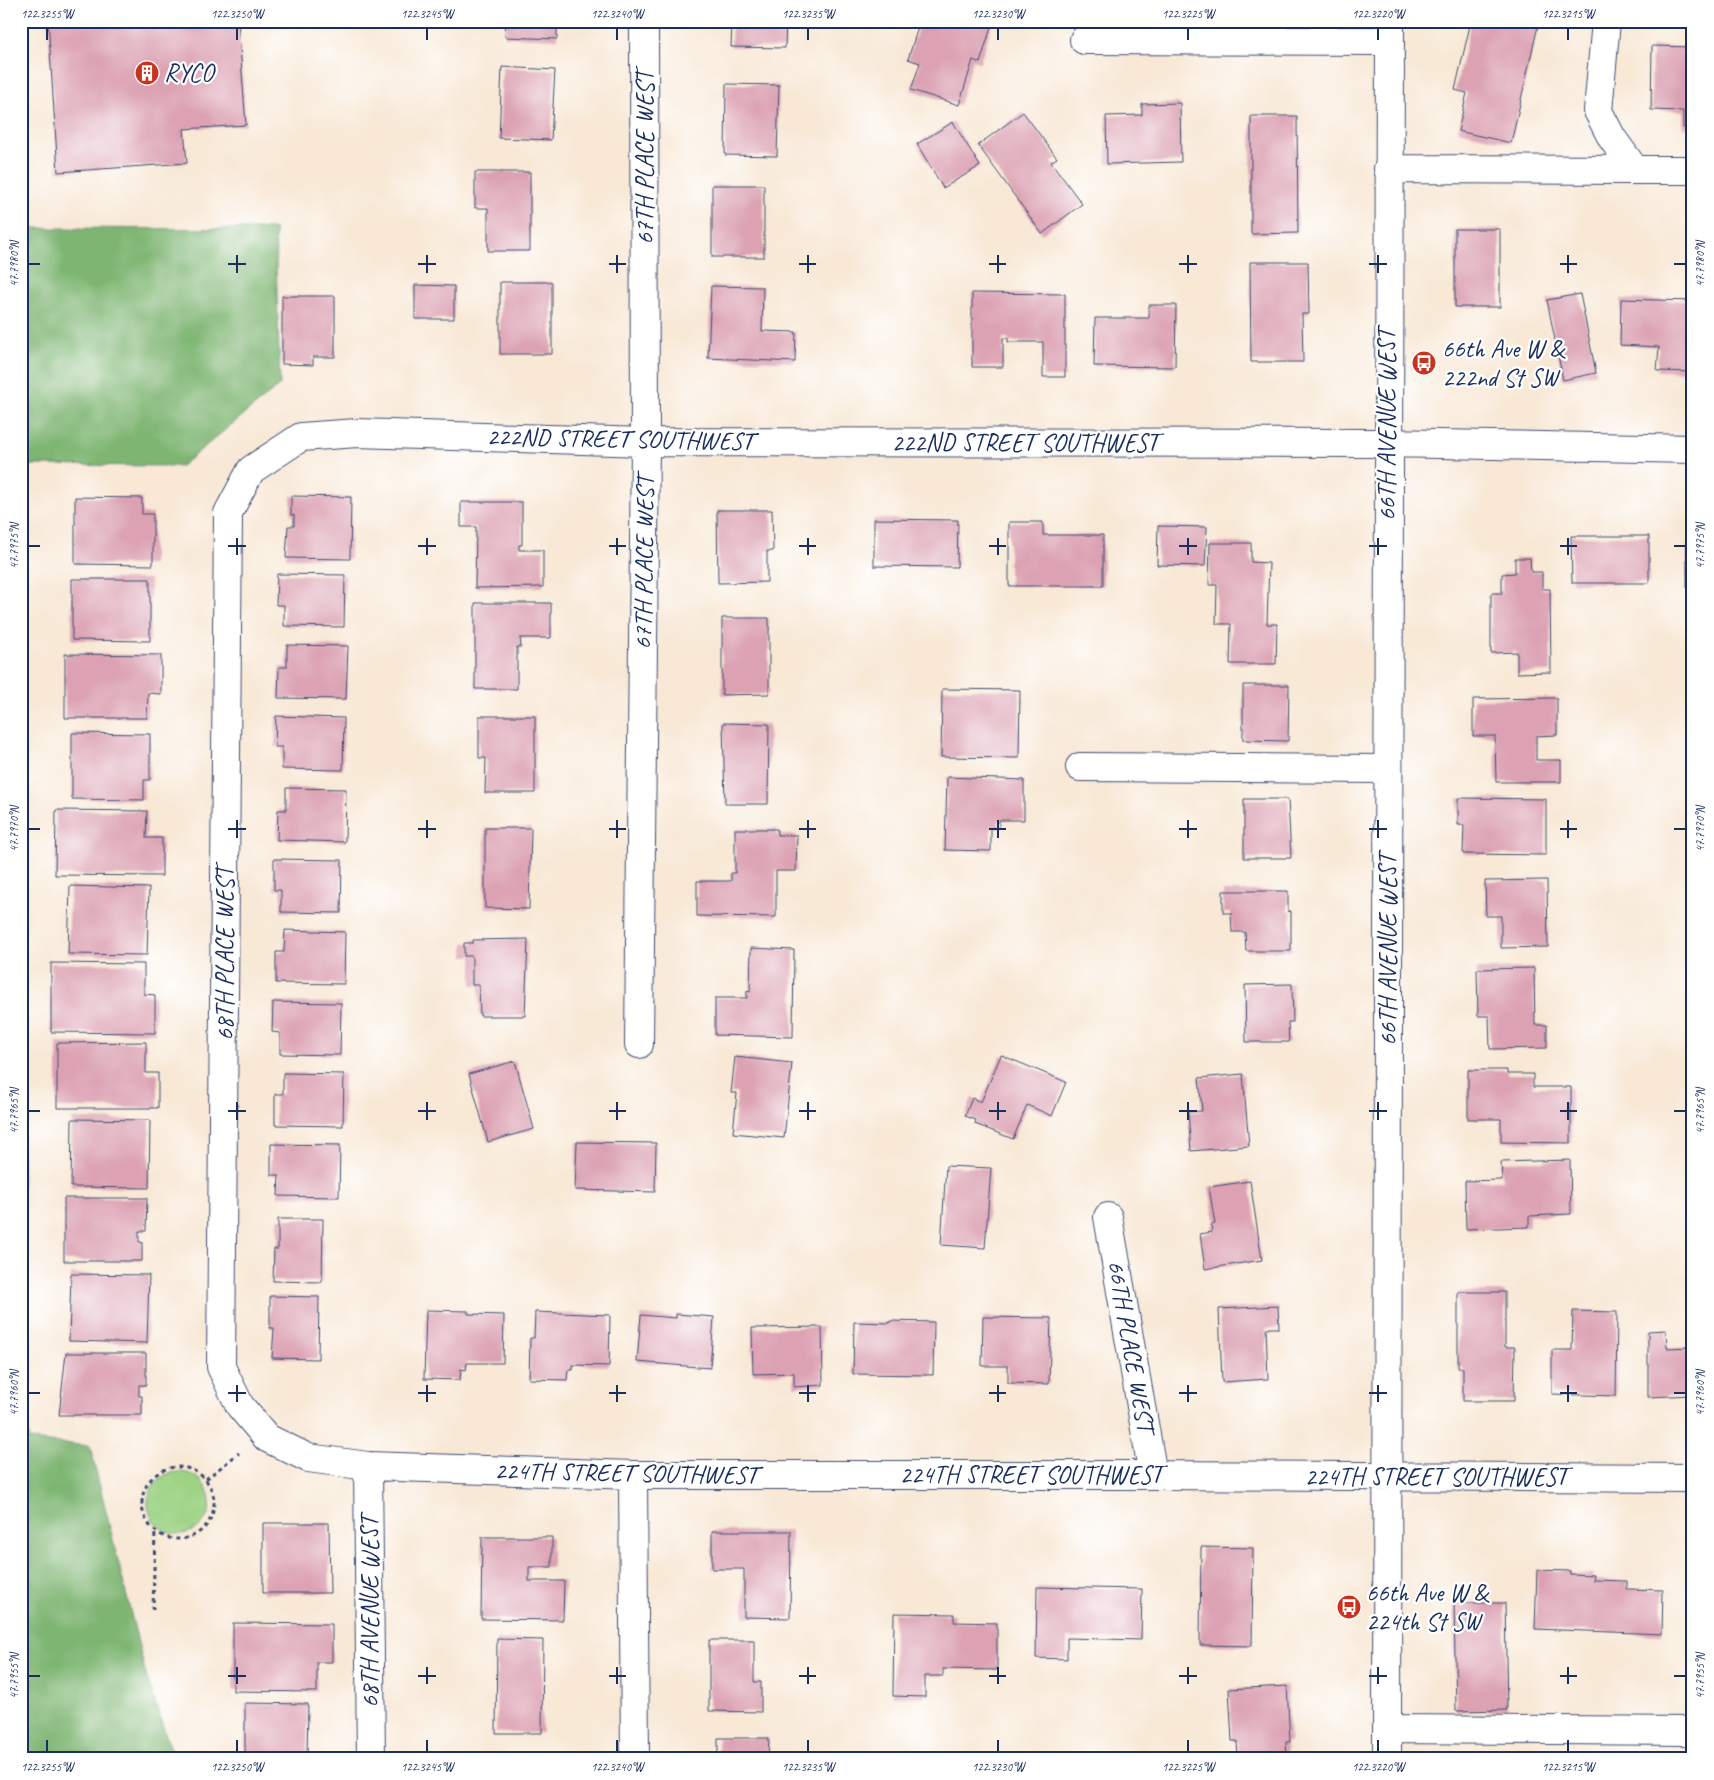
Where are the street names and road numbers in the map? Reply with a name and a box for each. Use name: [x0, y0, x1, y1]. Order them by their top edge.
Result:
street label: 67TH PLACE WEST: [629, 65, 661, 245]
street label: 66TH AVENUE WEST: [1371, 324, 1403, 521]
street label: 222ND STREET SOUTHWEST: [486, 421, 760, 457]
street label: 222ND STREET SOUTHWEST: [892, 427, 1165, 459]
street label: 67TH PLACE WEST: [626, 469, 662, 650]
street label: 66TH AVENUE WEST: [1372, 849, 1404, 1046]
street label: 68TH PLACE WEST: [209, 861, 241, 1041]
street label: 66TH PLACE WEST: [1100, 1258, 1163, 1441]
street label: 224TH STREET SOUTHWEST: [494, 1455, 764, 1491]
street label: 224TH STREET SOUTHWEST: [899, 1459, 1169, 1491]
street label: 224TH STREET SOUTHWEST: [1304, 1461, 1574, 1493]
street label: 68TH AVENUE WEST: [354, 1511, 386, 1708]

